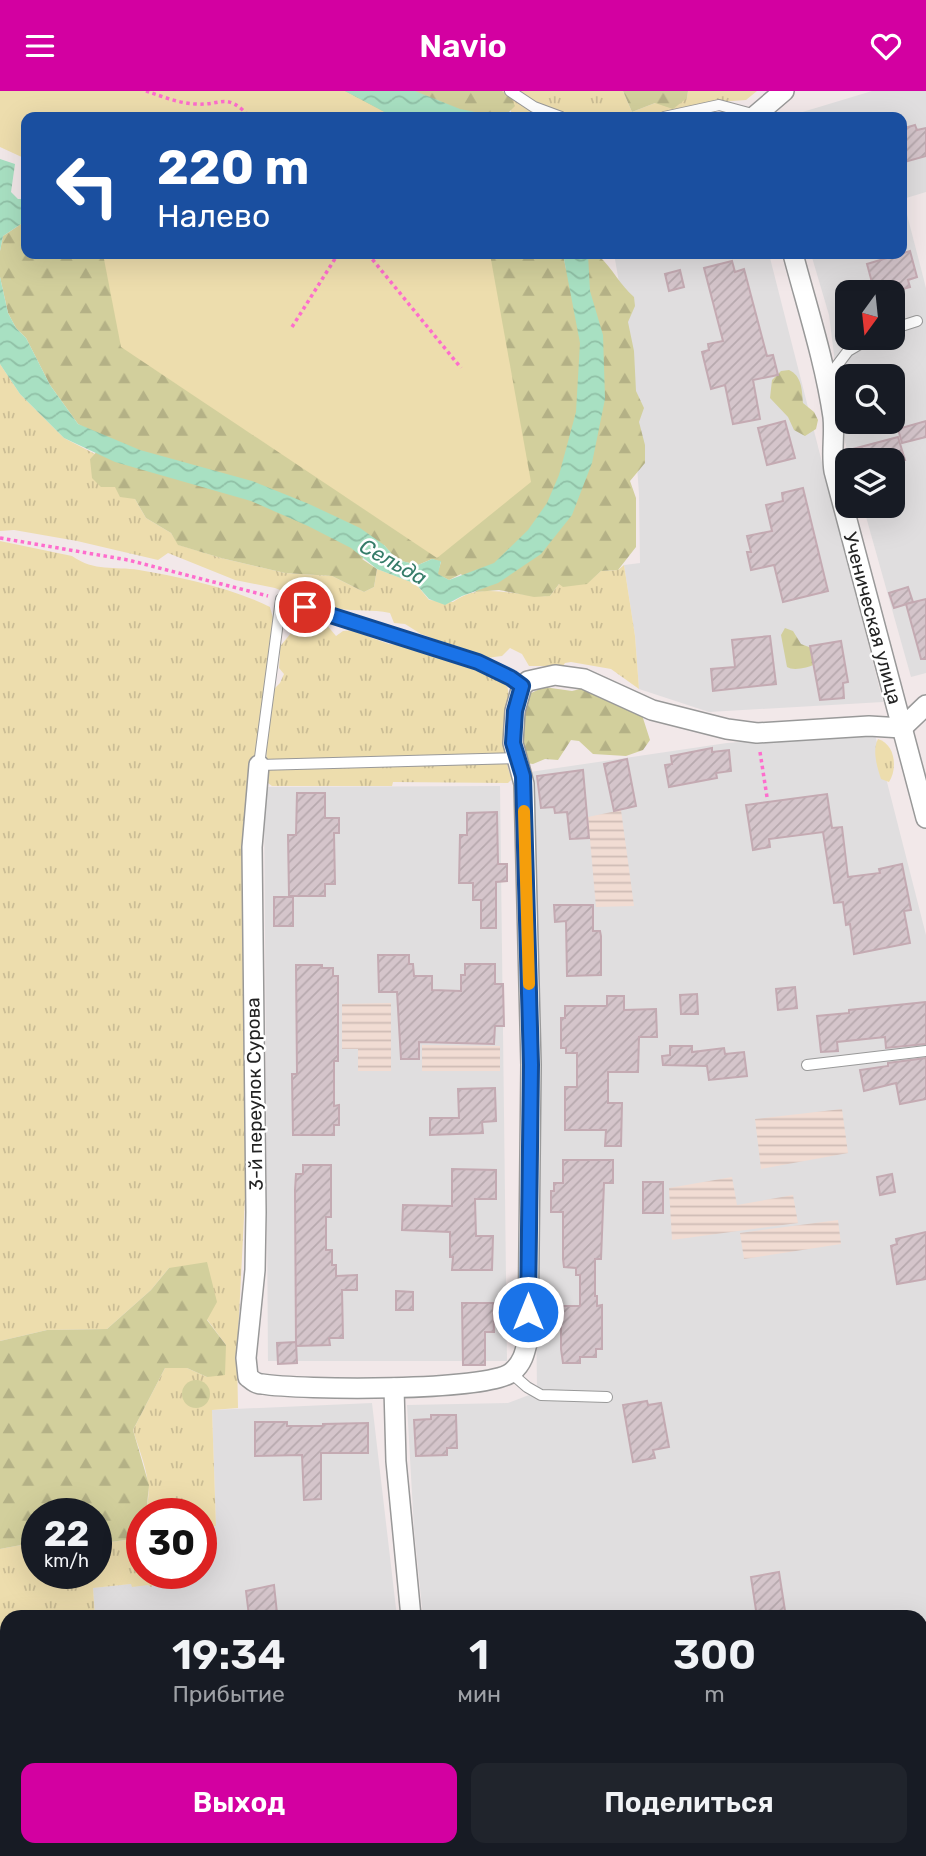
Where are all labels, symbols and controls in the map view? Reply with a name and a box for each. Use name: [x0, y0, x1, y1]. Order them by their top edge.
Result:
icon: menu: [21, 27, 59, 65]
text: Navio: [419, 27, 507, 65]
icon: heart: [867, 27, 905, 65]
text: 220 m: [157, 138, 309, 196]
icon: left: [42, 140, 133, 231]
text: Налево: [157, 197, 270, 235]
north arrow: [835, 280, 905, 350]
map controls: [835, 280, 905, 518]
button: search: [835, 364, 905, 434]
button: layers: [835, 448, 905, 518]
street label: Ученическая улица: [838, 530, 907, 707]
water label: Сельда: [355, 533, 431, 590]
pin: [275, 577, 335, 637]
icon: arrive: [286, 588, 324, 626]
street label: 3-й переулок Сурова: [241, 997, 268, 1191]
position arrow: [491, 1275, 565, 1349]
speed limit sign: 30: [126, 1498, 217, 1589]
text: 22: [44, 1513, 89, 1555]
text: km/h: [44, 1550, 89, 1572]
text: 19:34: [172, 1630, 285, 1680]
text: 1: [469, 1630, 489, 1680]
text: 300: [673, 1630, 756, 1680]
text: Прибытие: [172, 1680, 285, 1708]
text: мин: [457, 1680, 501, 1708]
text: m: [704, 1680, 725, 1708]
button: Выход: [21, 1763, 457, 1843]
button: Поделиться: [471, 1763, 907, 1843]

